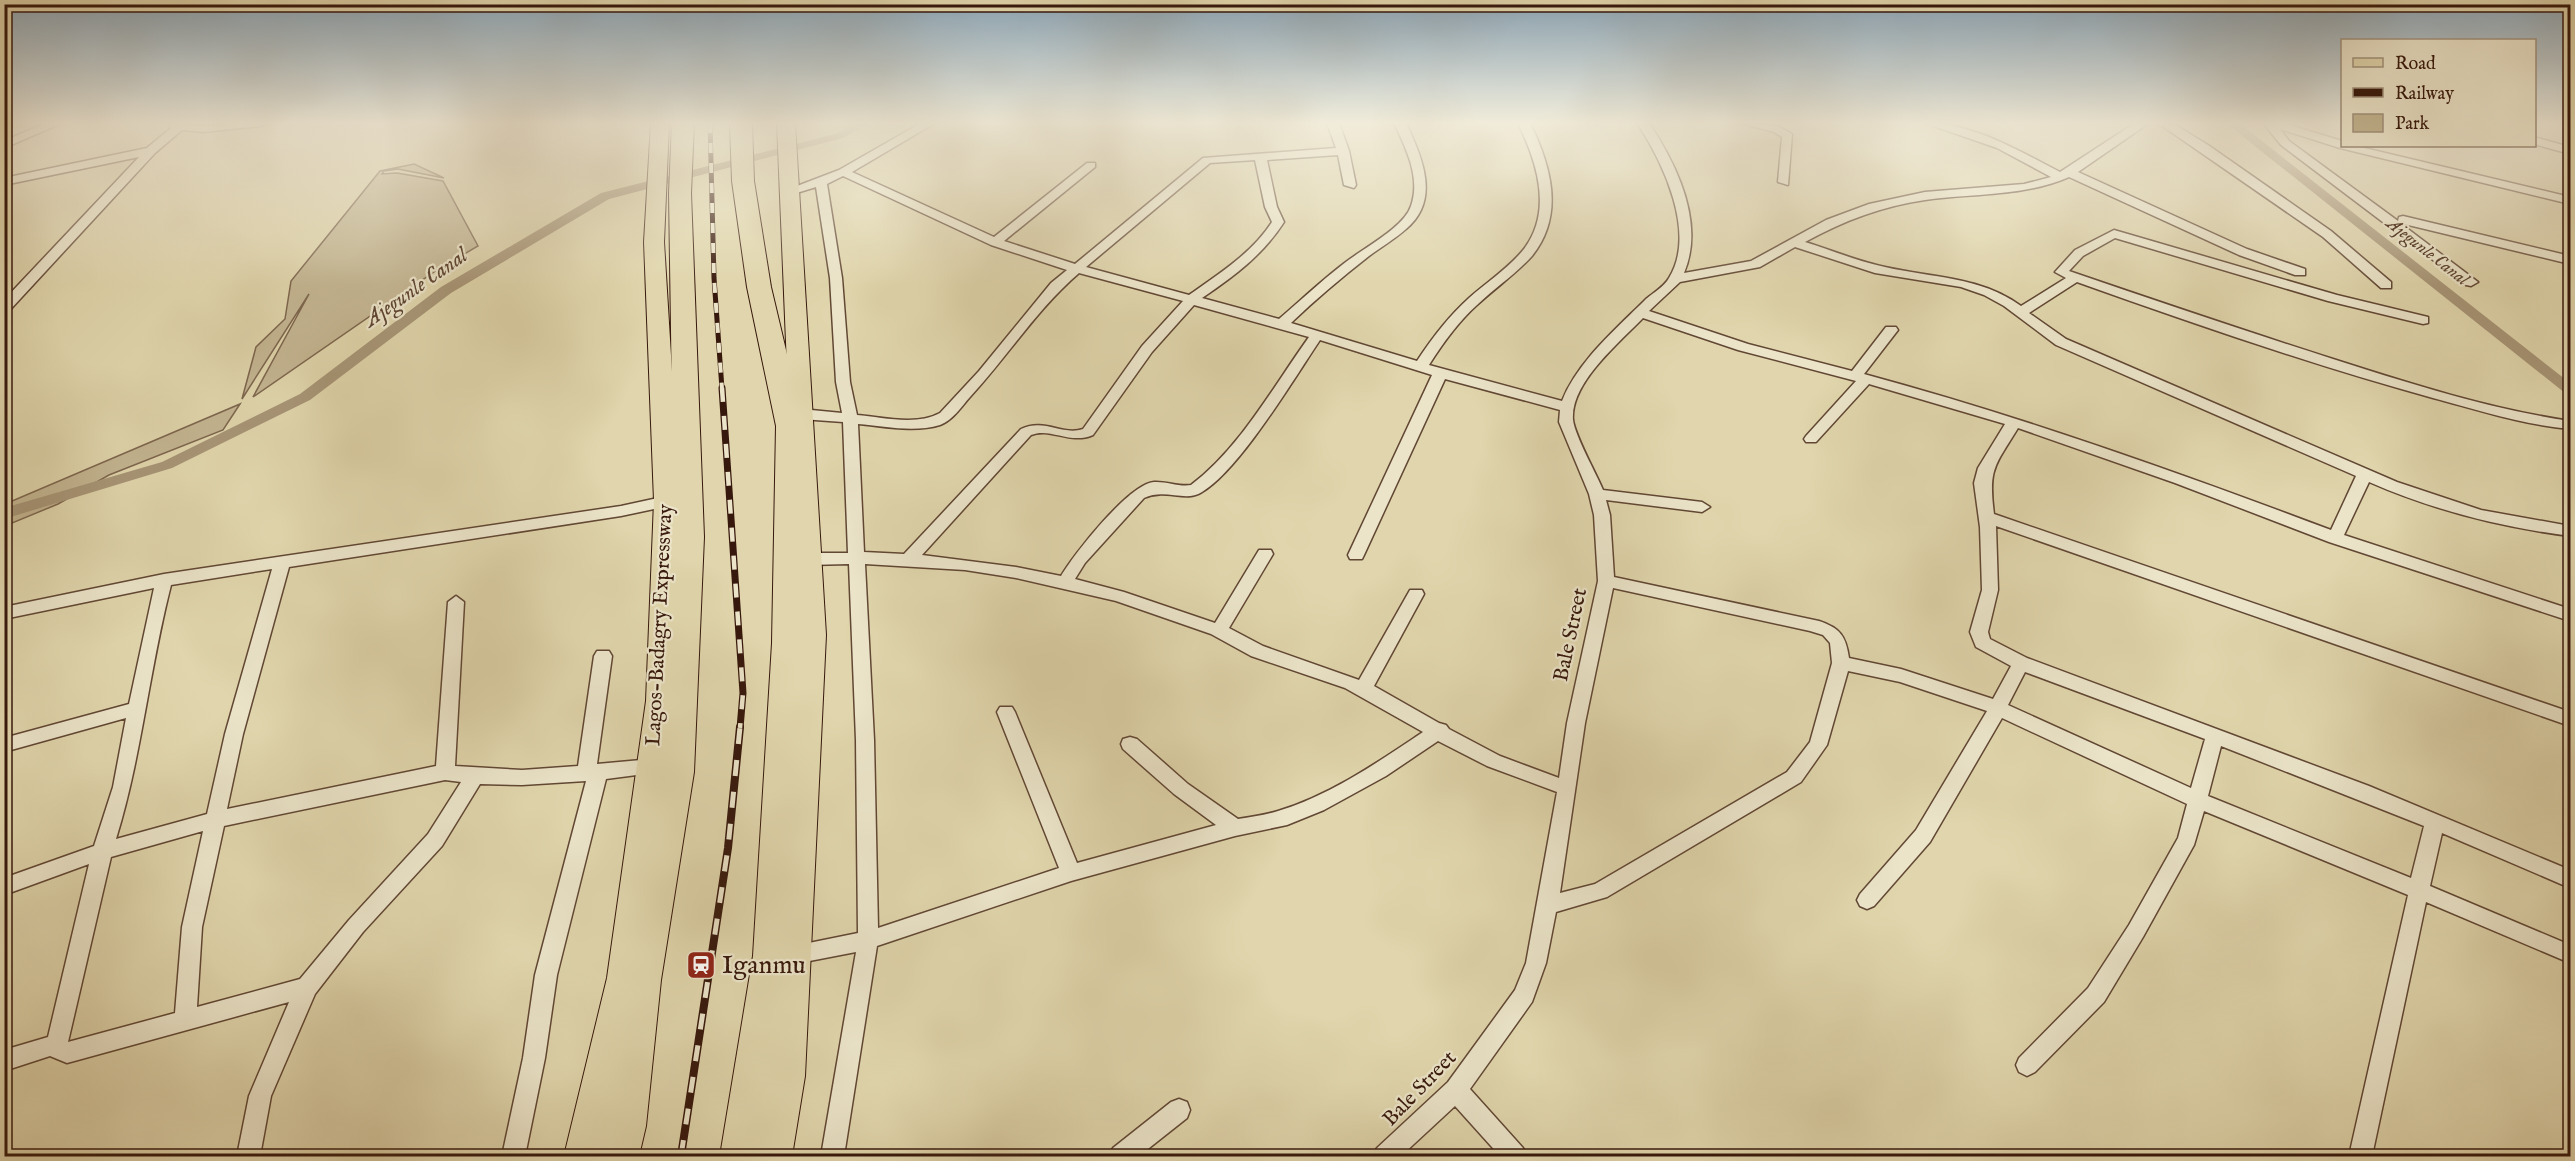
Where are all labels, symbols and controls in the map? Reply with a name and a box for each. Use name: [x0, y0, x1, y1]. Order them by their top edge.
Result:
legend: [2341, 39, 2536, 147]
text: Road: [2395, 53, 2436, 76]
text: Railway: [2395, 83, 2454, 106]
text: Park: [2395, 113, 2430, 136]
water label: Ajegunle Canal: [2380, 211, 2474, 292]
water label: Ajegunle Canal: [357, 241, 475, 335]
street label: Lagos-Badagry Expressway: [640, 503, 680, 747]
street label: Bale Street: [1548, 586, 1594, 684]
station icon: Iganmu: [685, 949, 717, 981]
place label: Iganmu: [722, 949, 806, 982]
street label: Bale Street: [1377, 1045, 1463, 1133]

